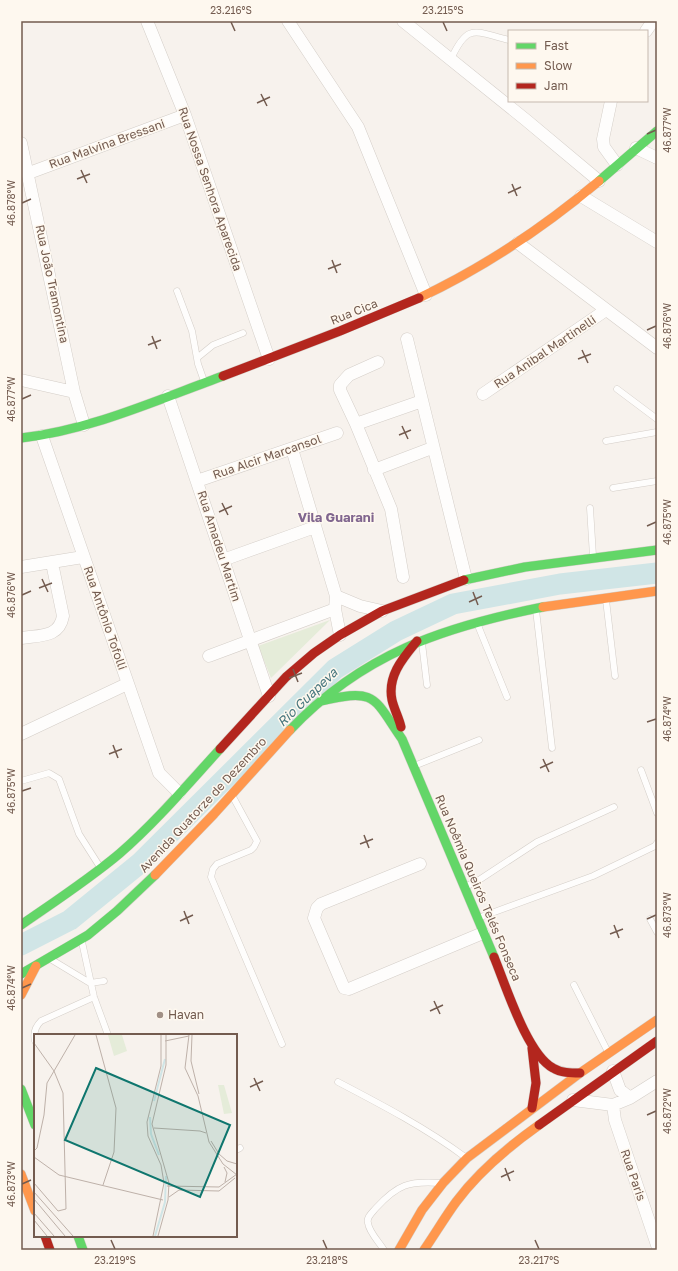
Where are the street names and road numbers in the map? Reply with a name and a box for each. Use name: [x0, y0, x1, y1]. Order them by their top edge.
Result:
street label: Rua Nossa Senhora Aparecida: [175, 105, 246, 273]
street label: Rua Malvina Bressani: [47, 116, 167, 172]
street label: Rua João Tramontina: [33, 223, 72, 345]
street label: Rua Cica: [328, 295, 380, 328]
street label: Rua Anibal Martinelli: [491, 312, 599, 391]
street label: Rua Alcir Marcansol: [211, 431, 323, 482]
street label: Rua Amadeu Martim: [194, 489, 244, 603]
street label: Rua Antônio Tofolli: [81, 564, 130, 672]
street label: Avenida Quatorze de Dezembro: [136, 734, 269, 876]
street label: Rua Noêmia Queirós Telés Fonseca: [432, 792, 525, 983]
street label: Rua Paris: [618, 1147, 649, 1203]

